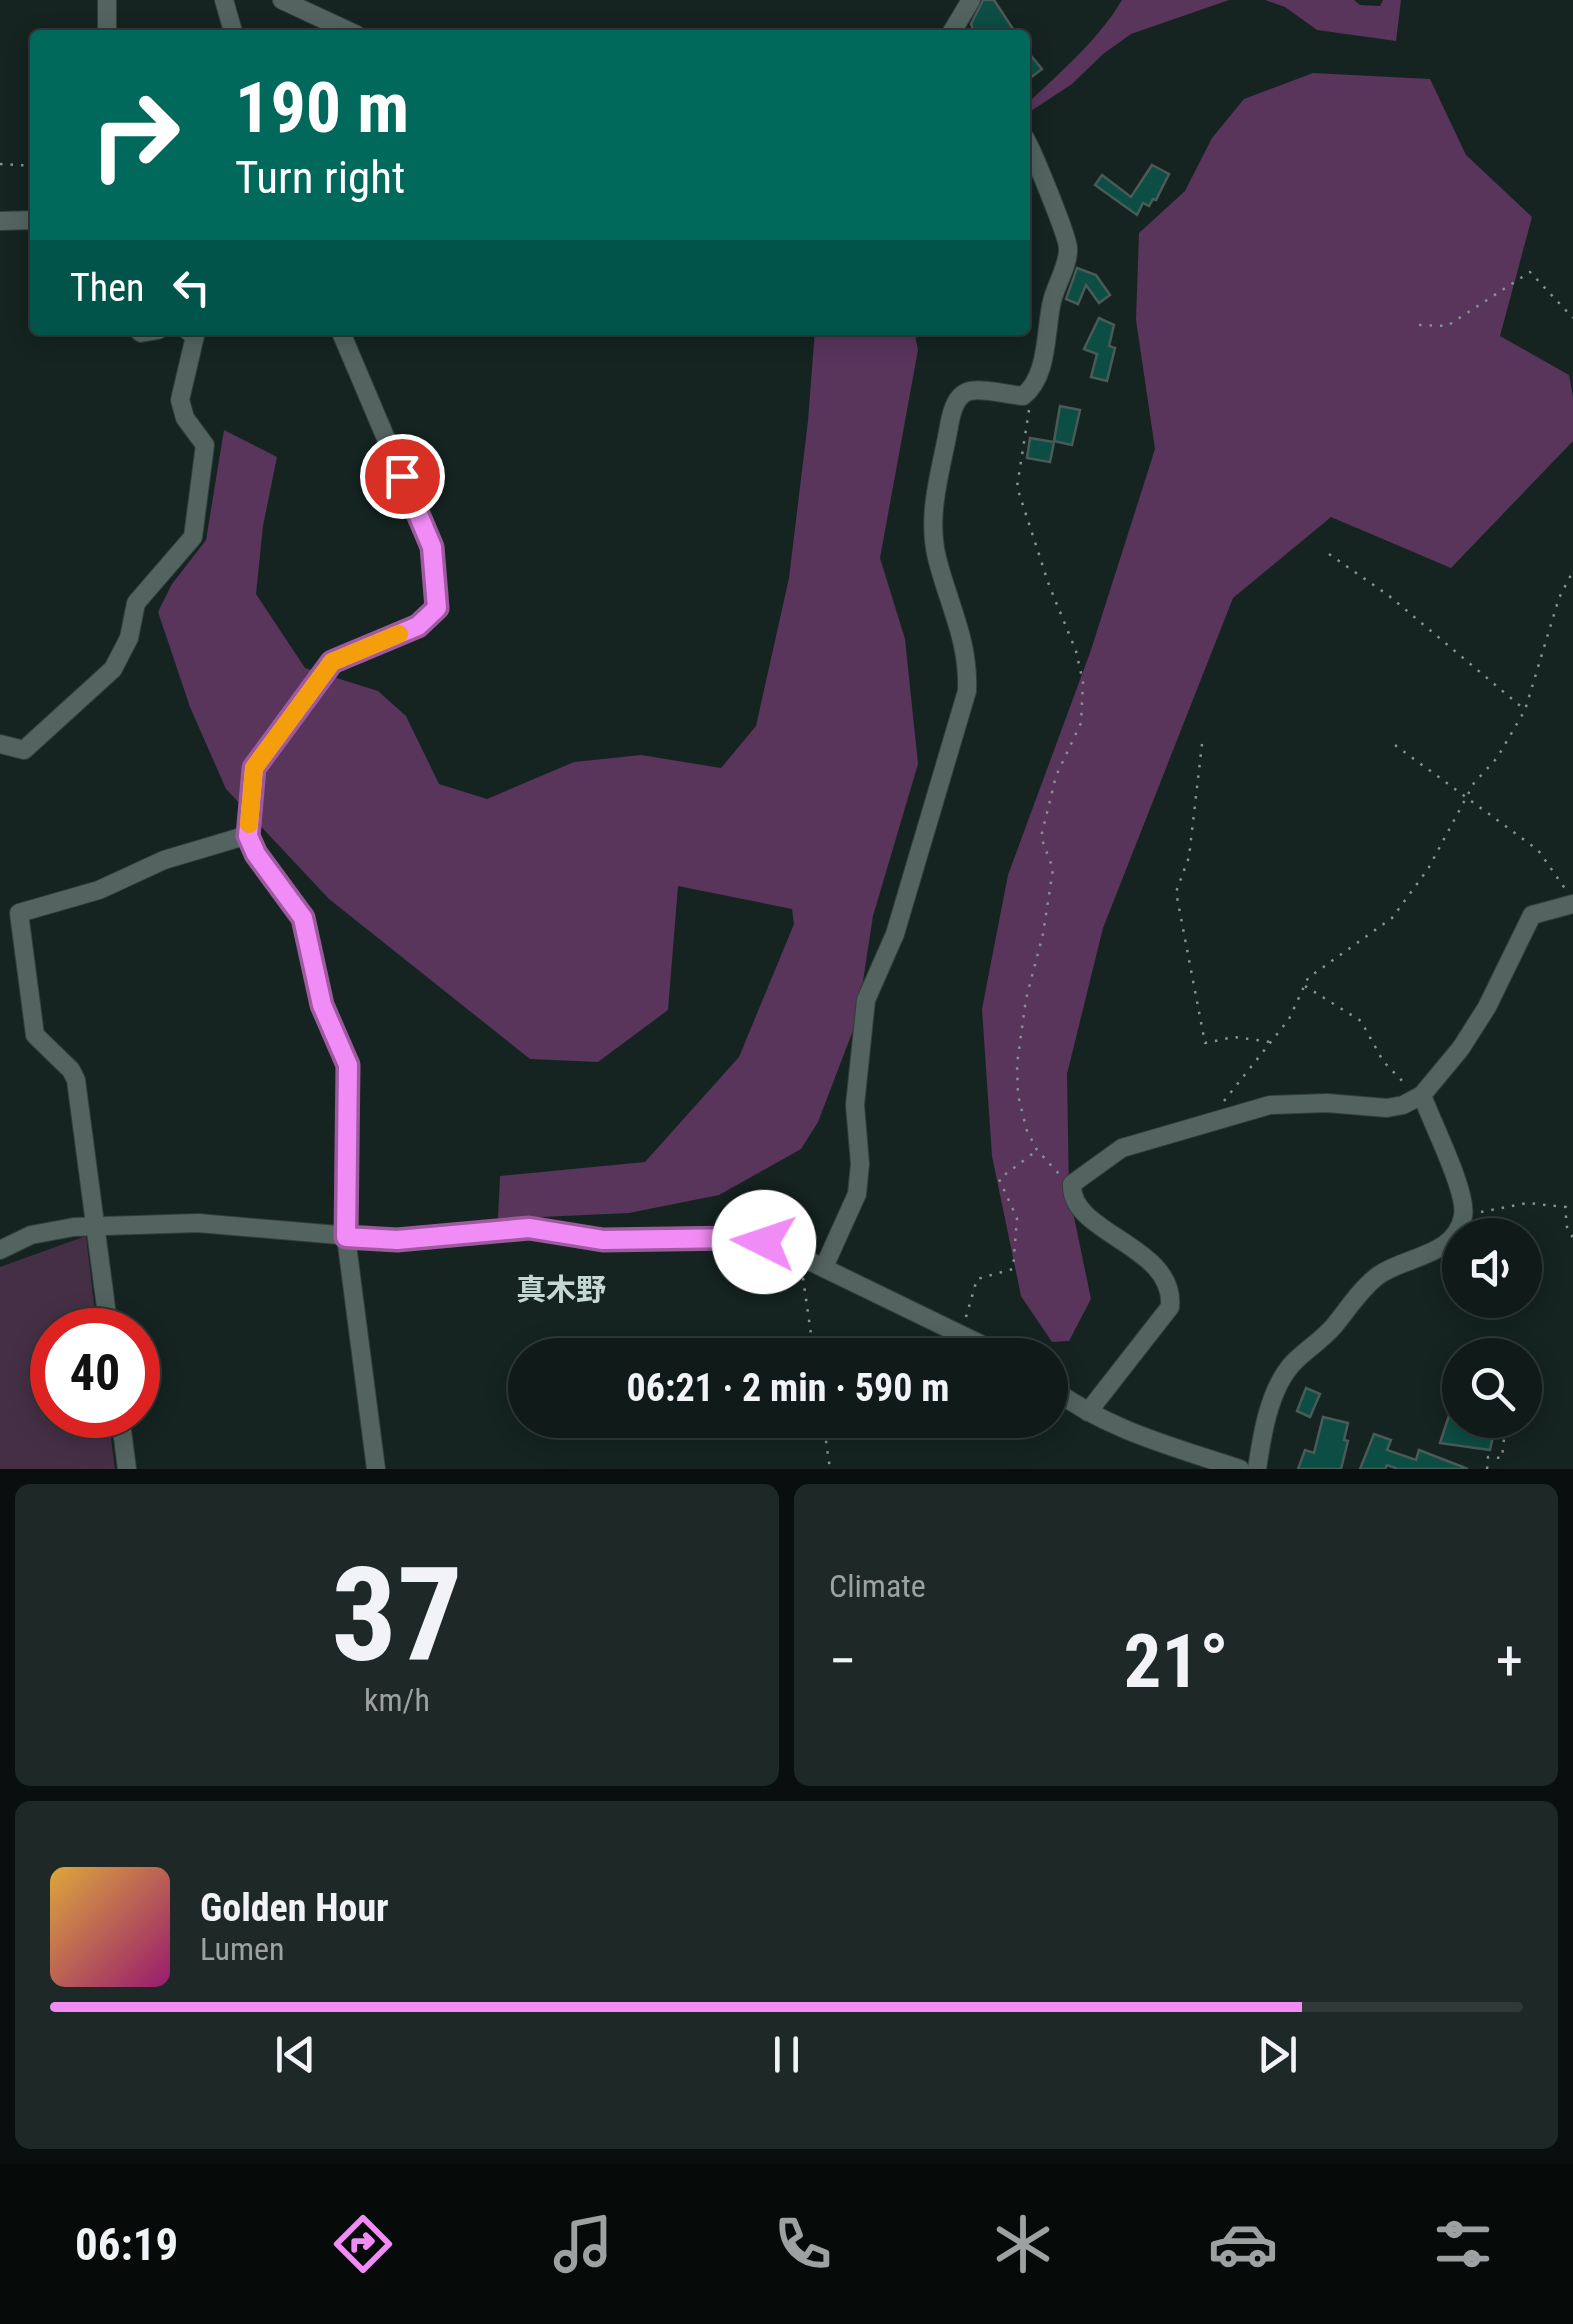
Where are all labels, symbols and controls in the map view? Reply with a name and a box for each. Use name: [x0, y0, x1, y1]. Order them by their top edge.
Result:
text: 190 m: [235, 67, 409, 149]
icon: right: [70, 70, 200, 200]
text: Turn right: [235, 151, 405, 204]
icon: left: [164, 260, 219, 315]
text: Then: [70, 266, 144, 310]
pin: [360, 434, 445, 519]
icon: arrive: [375, 449, 430, 504]
position arrow: [712, 1190, 816, 1294]
map controls: [1442, 1218, 1542, 1438]
button: sound: [1442, 1218, 1542, 1318]
district label: 真木野: [516, 1272, 606, 1307]
speed limit sign: 40: [30, 1308, 160, 1438]
button: search: [1442, 1338, 1542, 1438]
text: 06:21 · 2 min · 590 m: [627, 1366, 949, 1410]
text: 37: [331, 1539, 463, 1692]
text: Climate: [829, 1567, 926, 1605]
text: 21°: [1124, 1617, 1229, 1705]
text: −: [829, 1629, 857, 1693]
text: +: [1496, 1629, 1523, 1693]
text: km/h: [364, 1681, 430, 1719]
text: Golden Hour: [200, 1886, 389, 1930]
text: Lumen: [200, 1930, 285, 1968]
icon: previous: [268, 2027, 323, 2082]
icon: pause: [759, 2027, 814, 2082]
icon: next: [1250, 2027, 1305, 2082]
icon: directions: [328, 2209, 398, 2279]
icon: music: [548, 2209, 618, 2279]
icon: phone: [768, 2209, 838, 2279]
icon: climate: [988, 2209, 1058, 2279]
icon: car: [1208, 2209, 1278, 2279]
icon: filters: [1428, 2209, 1498, 2279]
text: 06:19: [75, 2218, 178, 2271]

